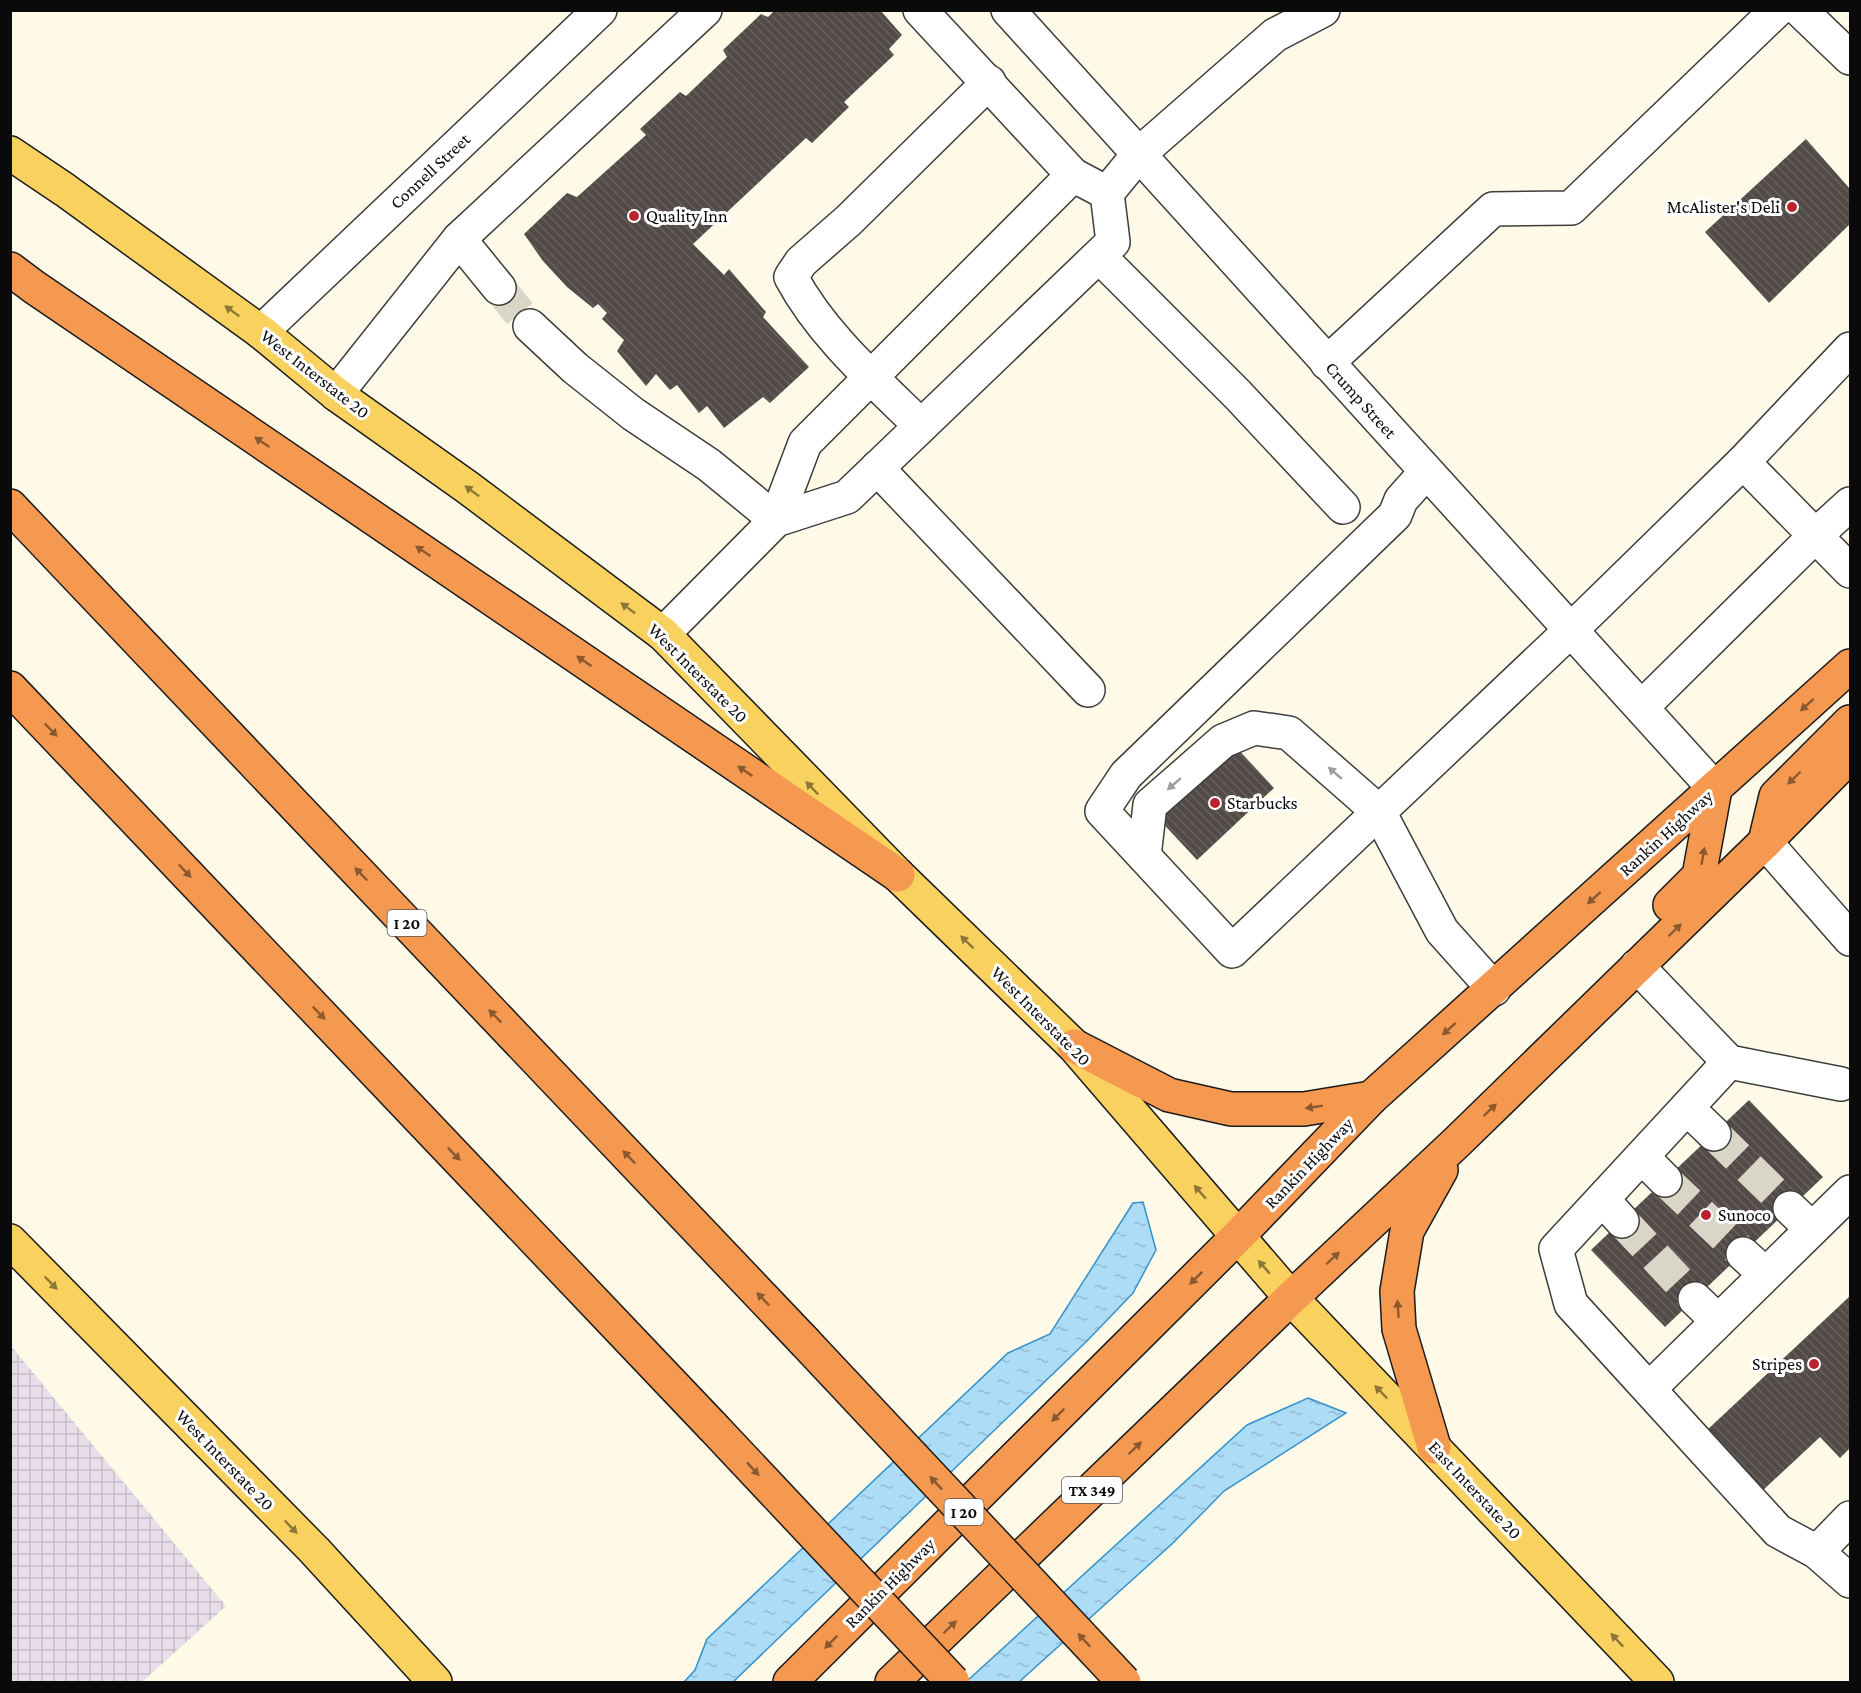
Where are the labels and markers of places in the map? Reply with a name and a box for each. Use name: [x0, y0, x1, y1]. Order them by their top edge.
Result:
place label: McAlister's Deli: [1667, 197, 1780, 217]
marker: McAlister's Deli: [1785, 200, 1799, 214]
place label: Quality Inn: [646, 206, 728, 226]
marker: Quality Inn: [627, 209, 641, 223]
place label: Starbucks: [1227, 793, 1298, 813]
marker: Starbucks: [1208, 796, 1222, 810]
place label: Sunoco: [1718, 1205, 1771, 1225]
marker: Sunoco: [1699, 1208, 1713, 1222]
place label: Stripes: [1752, 1354, 1802, 1374]
marker: Stripes: [1807, 1357, 1821, 1371]

